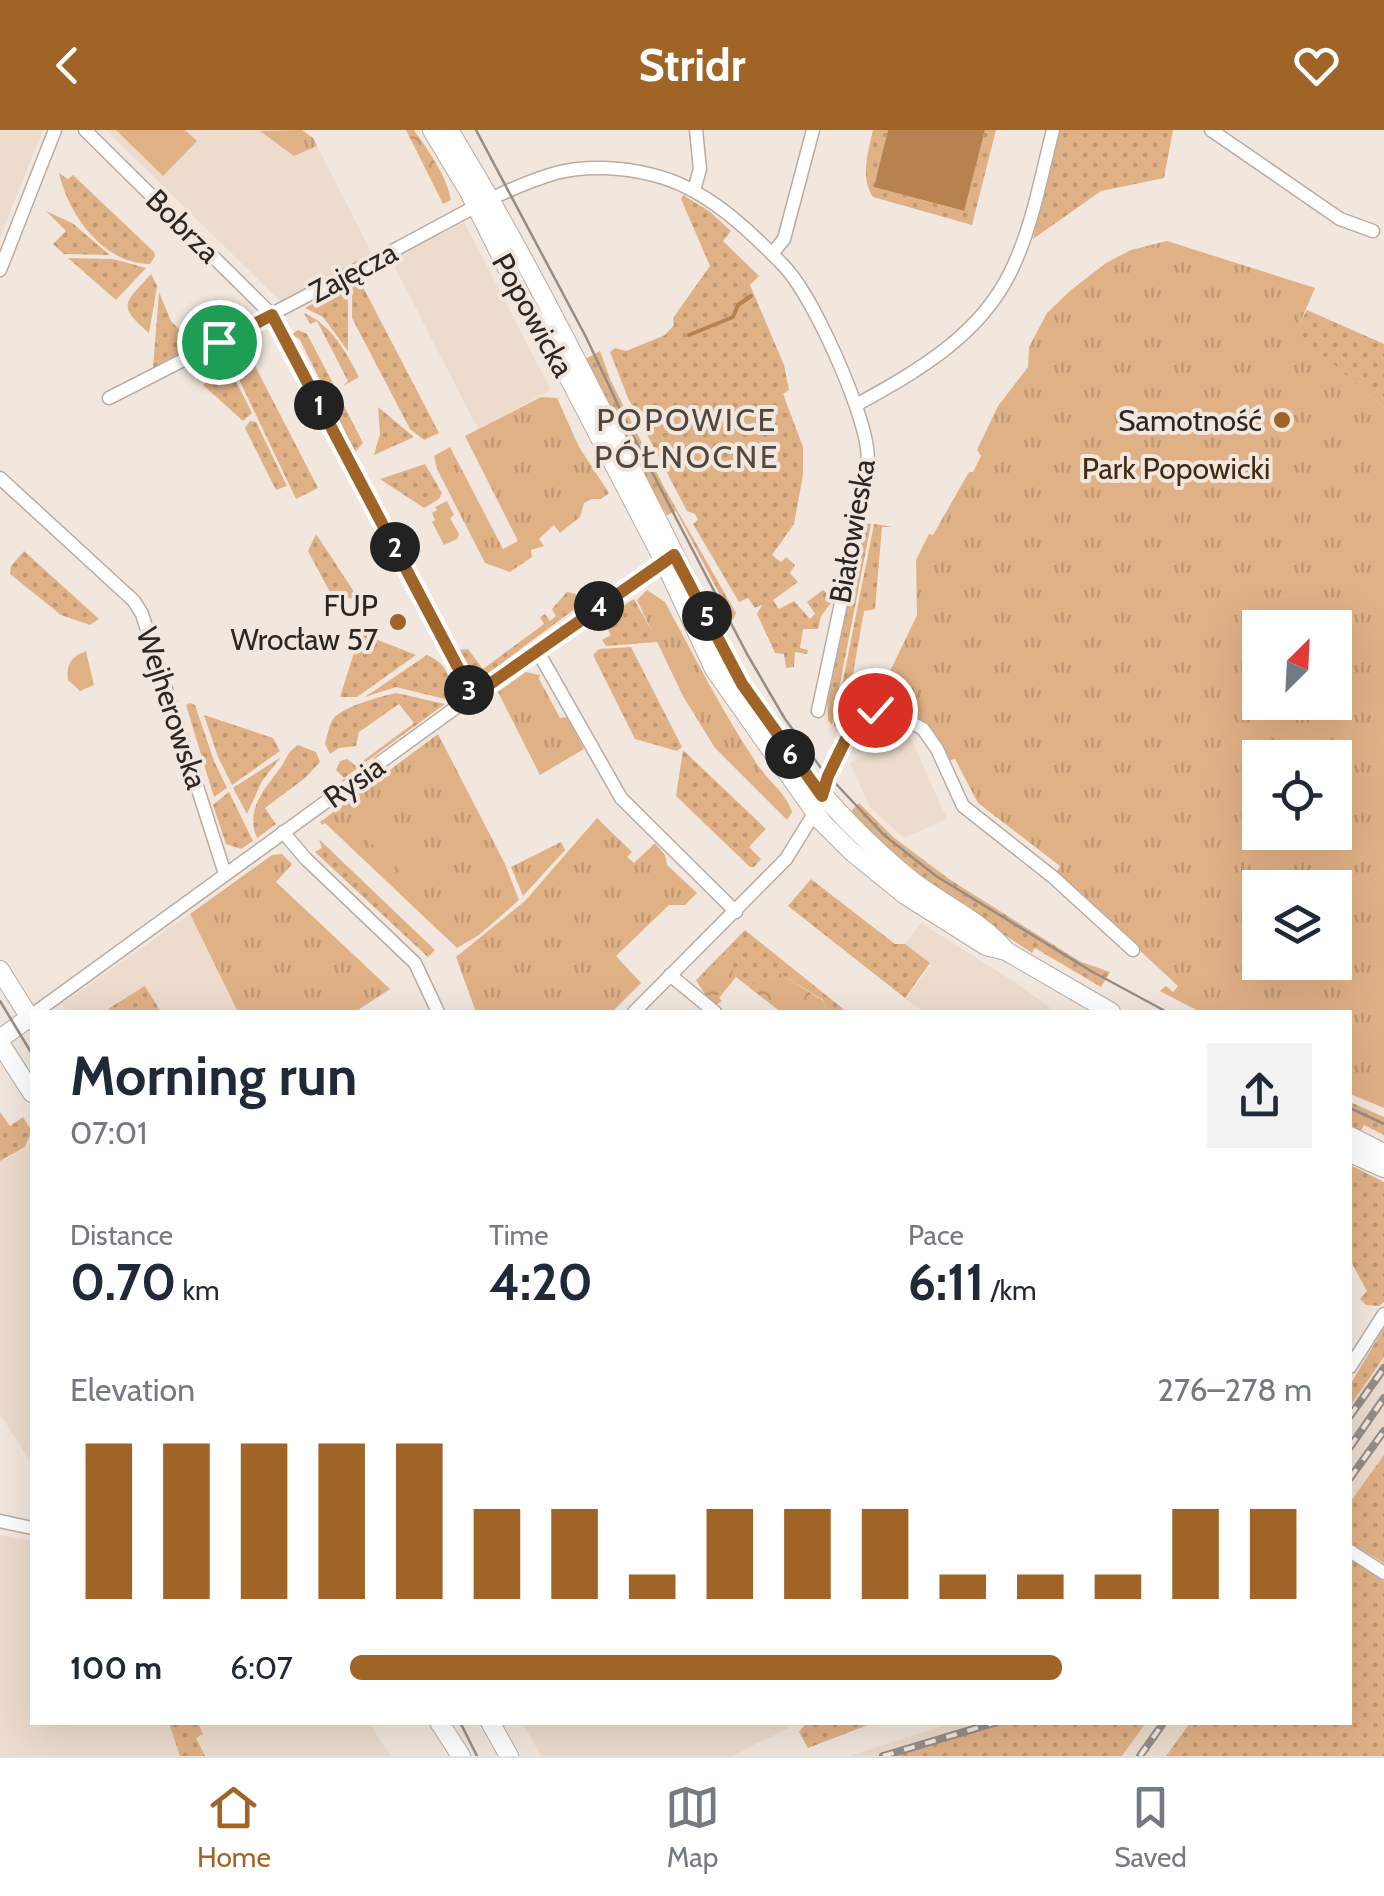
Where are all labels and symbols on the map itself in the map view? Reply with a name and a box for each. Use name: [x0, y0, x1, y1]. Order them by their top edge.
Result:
street label: Bobrza: [138, 181, 228, 271]
street label: Zajęcza: [303, 233, 404, 311]
street label: Popowicka: [484, 247, 582, 384]
pin: [177, 300, 262, 385]
pin: 1: [294, 380, 344, 430]
district label: POPOWICE PÓŁNOCNE: [594, 400, 780, 476]
place label: Samotność: [1118, 402, 1262, 439]
marker: Samotność: [1271, 409, 1293, 431]
park label: Park Popowicki: [1082, 450, 1270, 487]
street label: Białowieska: [821, 456, 883, 606]
pin: 2: [370, 522, 420, 572]
pin: 4: [574, 581, 624, 631]
place label: FUP Wrocław 57: [230, 587, 378, 658]
pin: 5: [682, 591, 732, 641]
north arrow: [1242, 610, 1352, 720]
marker: FUP Wrocław 57: [387, 611, 409, 633]
street label: Wejherowska: [128, 622, 216, 794]
pin: 3: [444, 665, 494, 715]
pin: [833, 668, 918, 753]
pin: 6: [765, 729, 815, 779]
street label: Rysia: [316, 748, 392, 816]

